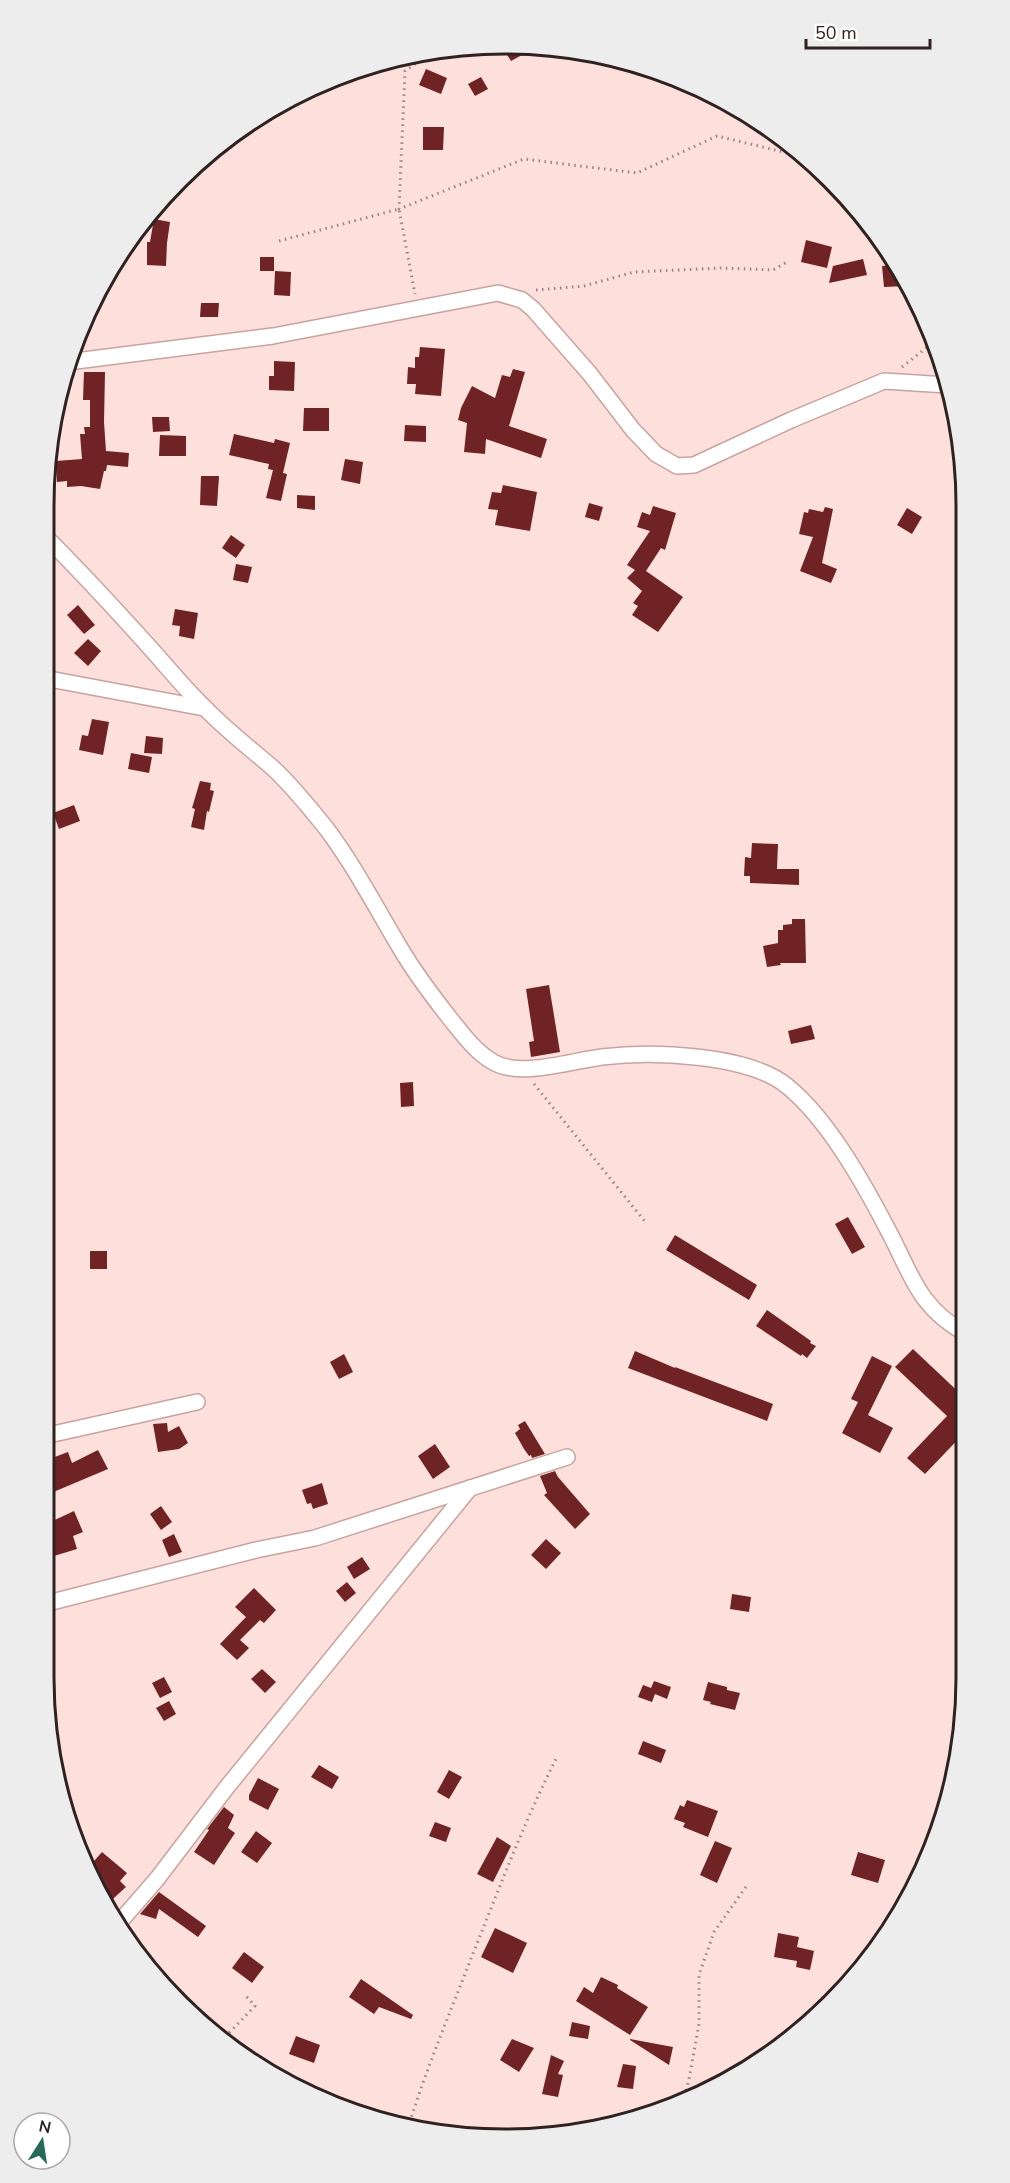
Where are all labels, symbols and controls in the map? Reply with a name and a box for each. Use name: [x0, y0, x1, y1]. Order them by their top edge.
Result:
scale bar: [806, 12, 930, 50]
text: 50 m: [815, 21, 857, 45]
north arrow: [12, 2111, 72, 2171]
text: N: [37, 2115, 53, 2139]

